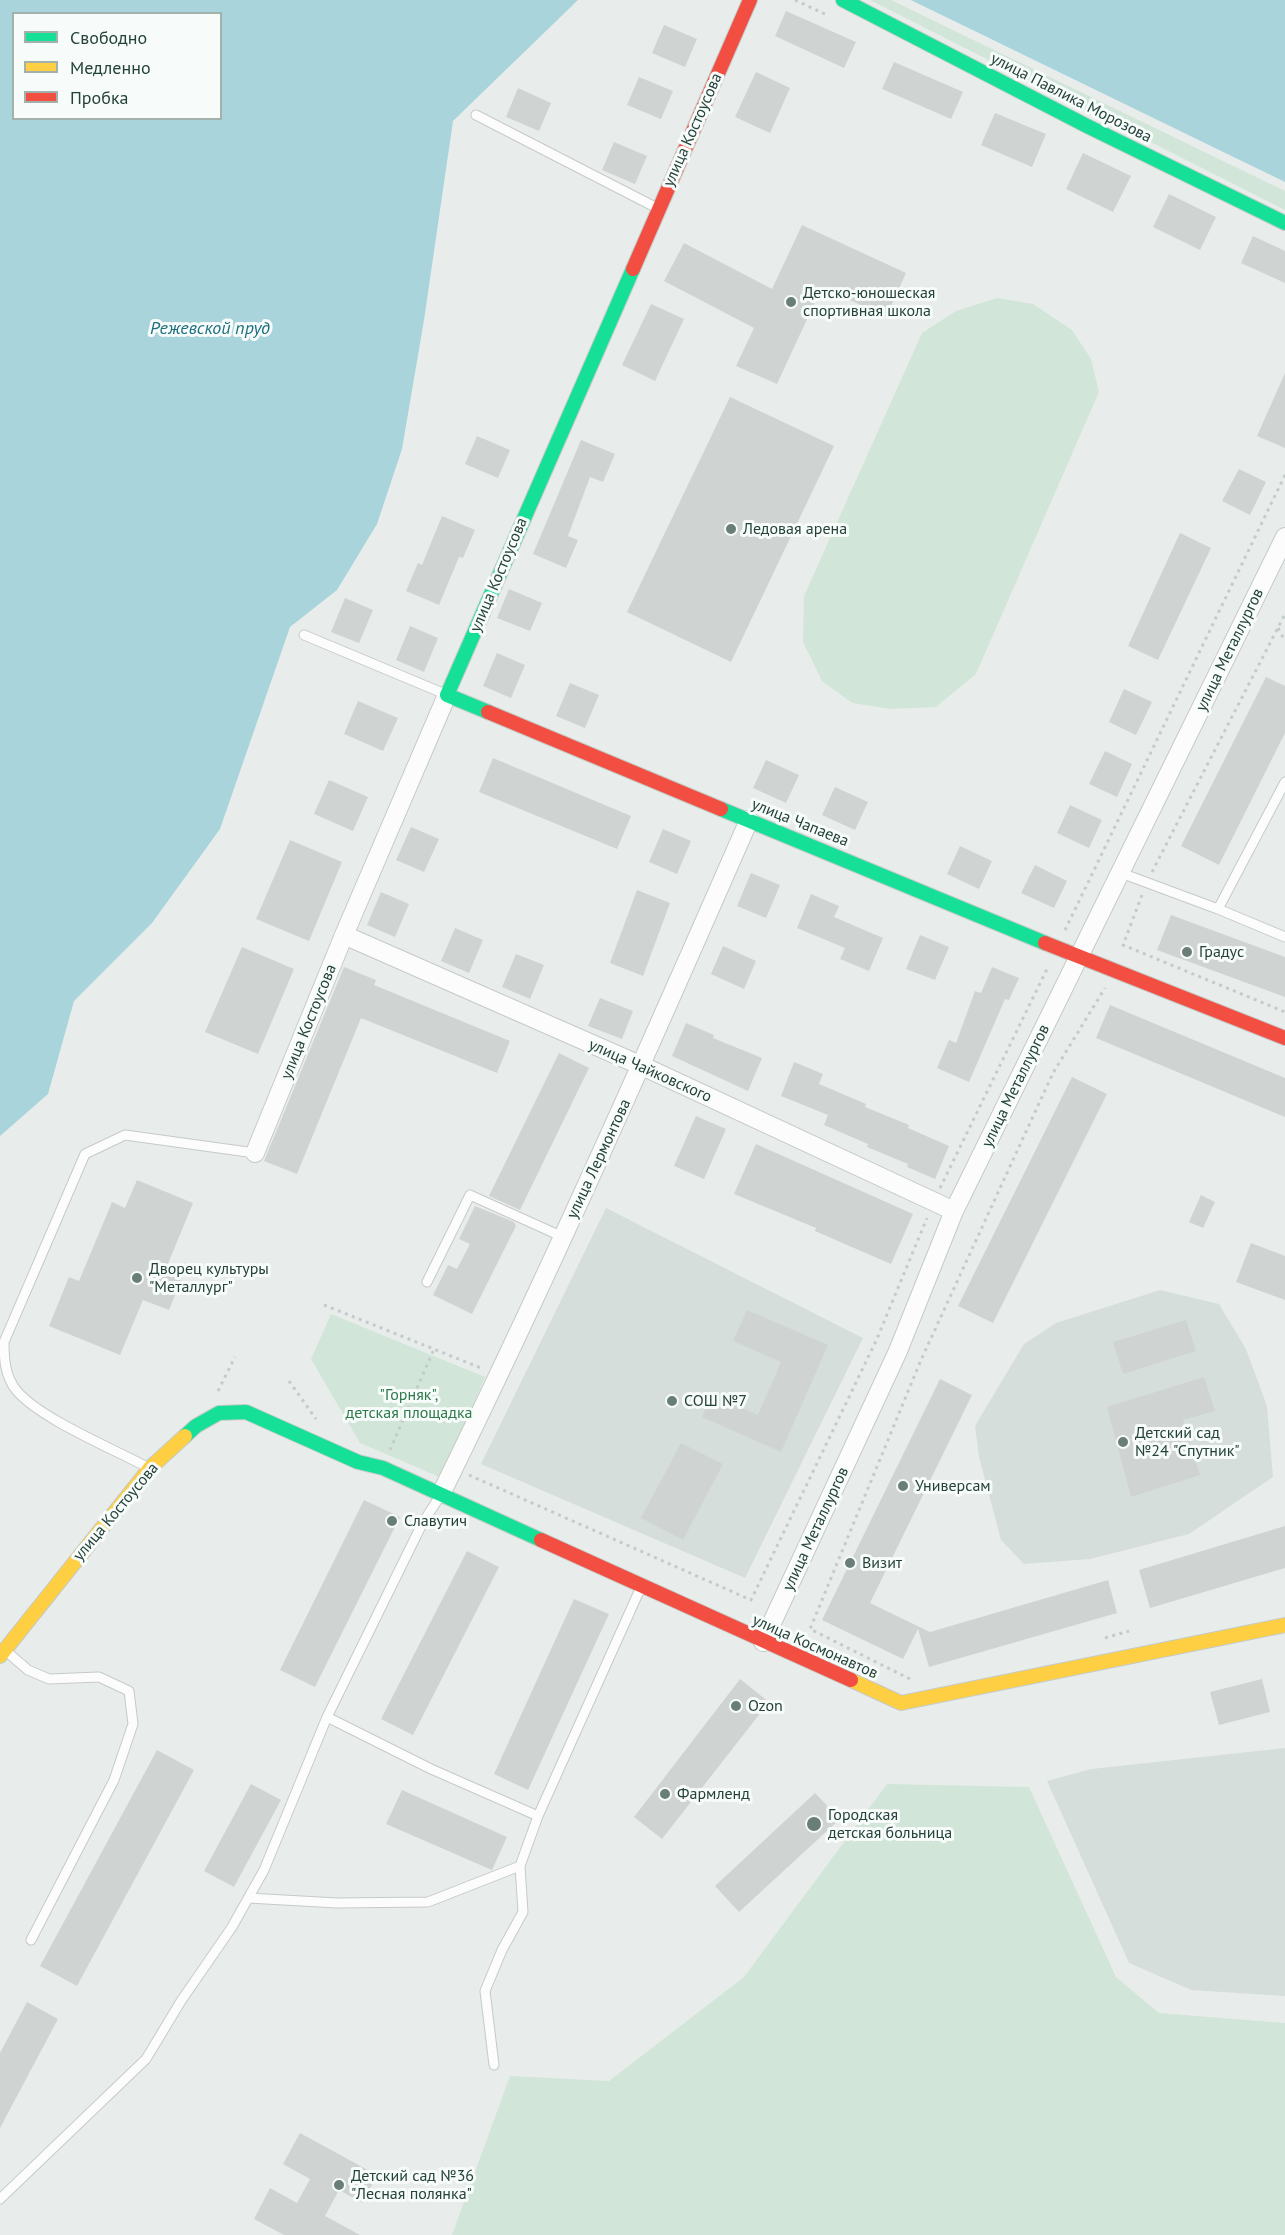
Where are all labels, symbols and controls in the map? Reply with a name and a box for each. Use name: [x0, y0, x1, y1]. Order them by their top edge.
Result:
legend: [12, 12, 222, 120]
text: Свободно: [70, 26, 147, 49]
street label: улица Павлика Морозова: [987, 49, 1155, 147]
text: Медленно: [70, 56, 151, 79]
street label: улица Костоусова: [659, 70, 727, 190]
text: Пробка: [70, 86, 128, 109]
place label: Детско-юношеская спортивная школа: [803, 283, 935, 321]
marker: Детско-юношеская спортивная школа: [784, 295, 798, 309]
water label: Режевской пруд: [150, 318, 270, 340]
street label: улица Костоусова: [466, 515, 532, 635]
place label: Ледовая арена: [743, 519, 847, 539]
marker: Ледовая арена: [724, 522, 738, 536]
street label: улица Металлургов: [1192, 585, 1268, 715]
street label: улица Чапаева: [749, 795, 851, 851]
place label: Градус: [1199, 942, 1244, 962]
marker: Градус: [1180, 945, 1194, 959]
street label: улица Костоусова: [277, 962, 341, 1082]
street label: улица Металлургов: [978, 1021, 1054, 1151]
street label: улица Чайковского: [585, 1035, 715, 1107]
street label: улица Лермонтова: [563, 1096, 635, 1222]
place label: Дворец культуры "Металлург": [149, 1259, 269, 1297]
marker: Дворец культуры "Металлург": [130, 1271, 144, 1285]
park label: "Горняк", детская площадка: [346, 1385, 472, 1423]
place label: СОШ №7: [684, 1391, 747, 1411]
marker: СОШ №7: [665, 1394, 679, 1408]
place label: Детский сад №24 "Спутник": [1135, 1423, 1240, 1461]
marker: Детский сад №24 "Спутник": [1116, 1435, 1130, 1449]
street label: улица Костоусова: [69, 1459, 163, 1565]
street label: улица Металлургов: [779, 1464, 853, 1594]
place label: Универсам: [915, 1476, 991, 1496]
marker: Универсам: [896, 1479, 910, 1493]
place label: Славутич: [404, 1511, 467, 1531]
marker: Славутич: [385, 1514, 399, 1528]
place label: Визит: [862, 1553, 902, 1573]
marker: Визит: [843, 1556, 857, 1570]
street label: улица Космонавтов: [749, 1611, 881, 1683]
place label: Ozon: [748, 1696, 783, 1716]
marker: Ozon: [729, 1699, 743, 1713]
place label: Фармленд: [677, 1784, 750, 1804]
marker: Фармленд: [658, 1787, 672, 1801]
place label: Городская детская больница: [828, 1805, 952, 1843]
marker: Городская детская больница: [805, 1815, 823, 1833]
place label: Детский сад №36 "Лесная полянка": [351, 2166, 474, 2204]
marker: Детский сад №36 "Лесная полянка": [332, 2178, 346, 2192]

